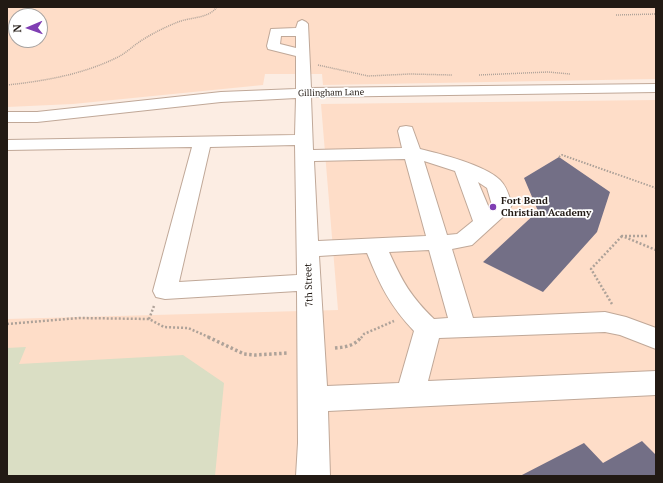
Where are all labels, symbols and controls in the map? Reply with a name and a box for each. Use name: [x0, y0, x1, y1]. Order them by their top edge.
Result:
north arrow: [8, 8, 48, 48]
text: N: [10, 24, 24, 33]
street label: Gillingham Lane: [298, 87, 364, 99]
place label: Fort Bend Christian Academy: [501, 195, 591, 218]
marker: Fort Bend Christian Academy: [488, 202, 498, 212]
street label: 7th Street: [302, 263, 316, 307]

